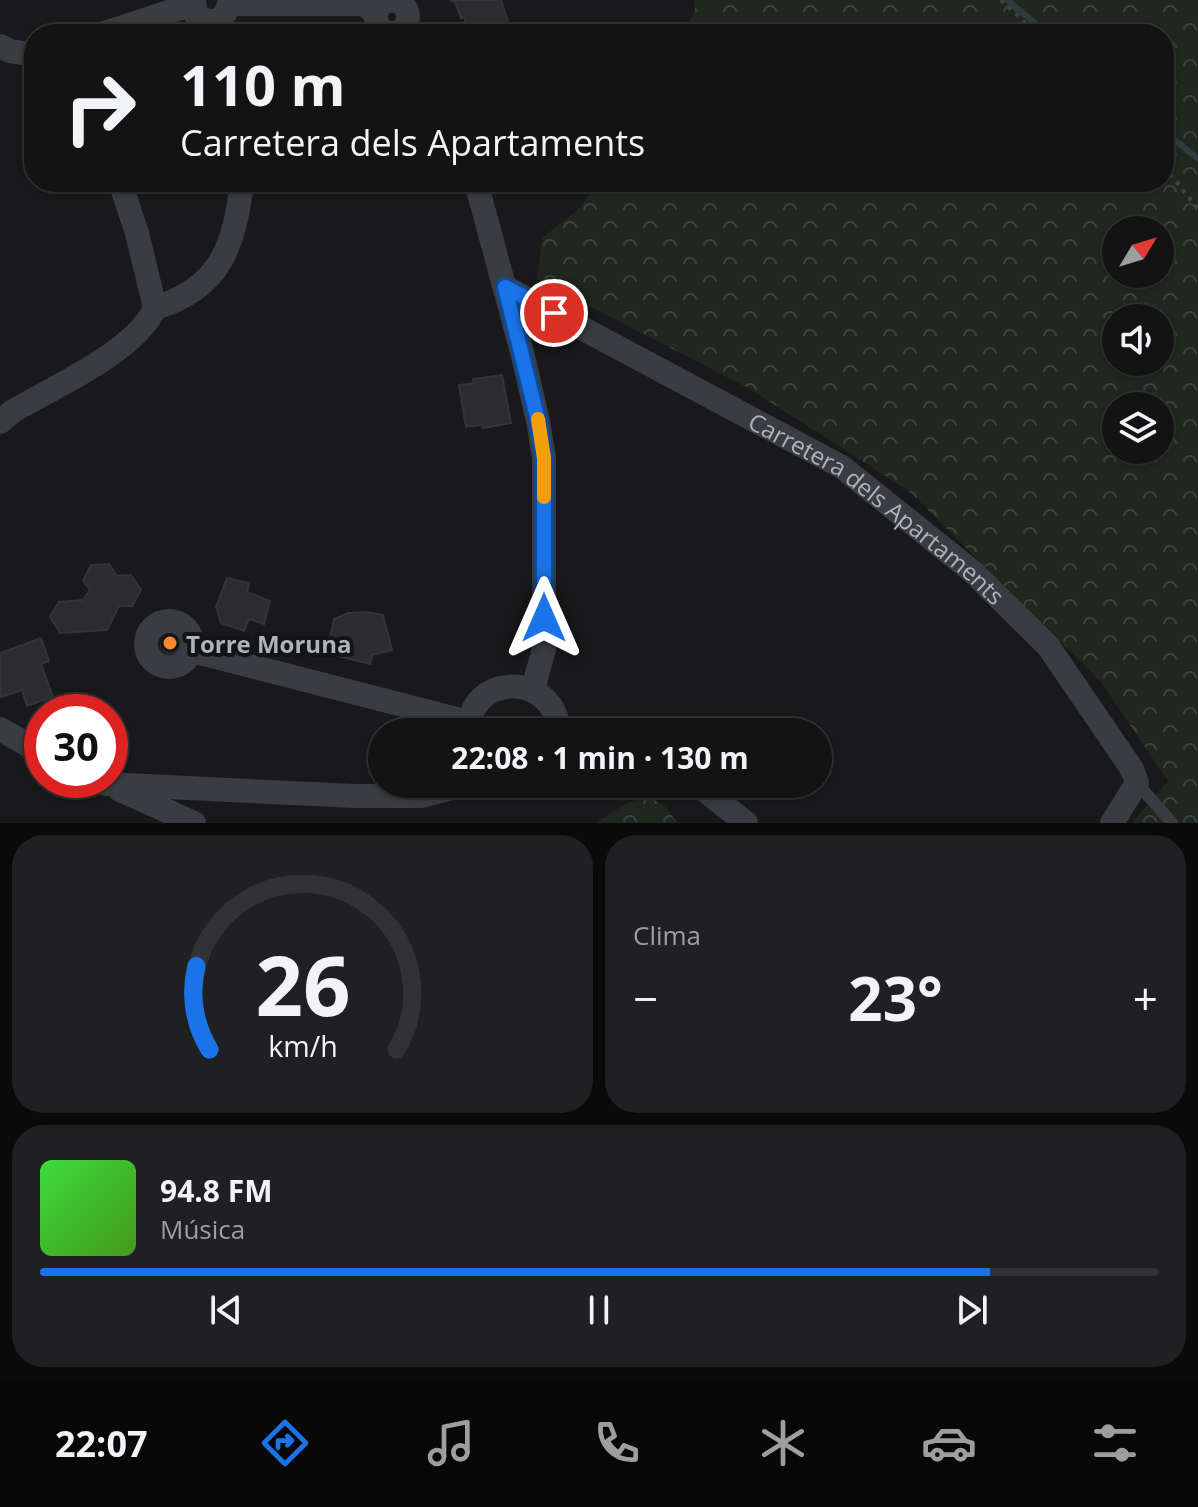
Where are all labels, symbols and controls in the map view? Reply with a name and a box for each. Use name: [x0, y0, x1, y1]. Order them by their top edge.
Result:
text: 110 m: [180, 46, 346, 122]
icon: right: [48, 56, 152, 160]
text: Carretera dels Apartaments: [180, 118, 645, 167]
north arrow: [1102, 216, 1174, 288]
map controls: [1102, 216, 1174, 464]
pin: [520, 279, 588, 347]
icon: arrive: [532, 291, 576, 335]
button: sound: [1102, 304, 1174, 376]
button: layers: [1102, 392, 1174, 464]
street label: Carretera dels Apartaments: [743, 404, 1012, 611]
position arrow: [502, 576, 586, 660]
place label: Torre Moruna: [186, 627, 351, 660]
marker: Torre Moruna: [161, 634, 179, 652]
speed limit sign: 30: [24, 694, 128, 798]
text: 22:08 · 1 min · 130 m: [451, 737, 749, 778]
text: Clima: [633, 917, 701, 953]
text: 26: [255, 927, 350, 1040]
text: 23°: [848, 957, 943, 1039]
text: −: [633, 968, 658, 1028]
text: +: [1133, 968, 1158, 1028]
text: km/h: [268, 1026, 337, 1065]
text: 94.8 FM: [160, 1170, 273, 1211]
text: Música: [160, 1211, 245, 1247]
icon: previous: [204, 1288, 248, 1332]
icon: pause: [577, 1288, 621, 1332]
icon: next: [950, 1288, 994, 1332]
icon: directions: [257, 1415, 313, 1471]
icon: music: [423, 1415, 479, 1471]
icon: phone: [589, 1415, 645, 1471]
icon: climate: [755, 1415, 811, 1471]
icon: car: [921, 1415, 977, 1471]
icon: filters: [1087, 1415, 1143, 1471]
text: 22:07: [55, 1419, 148, 1468]

